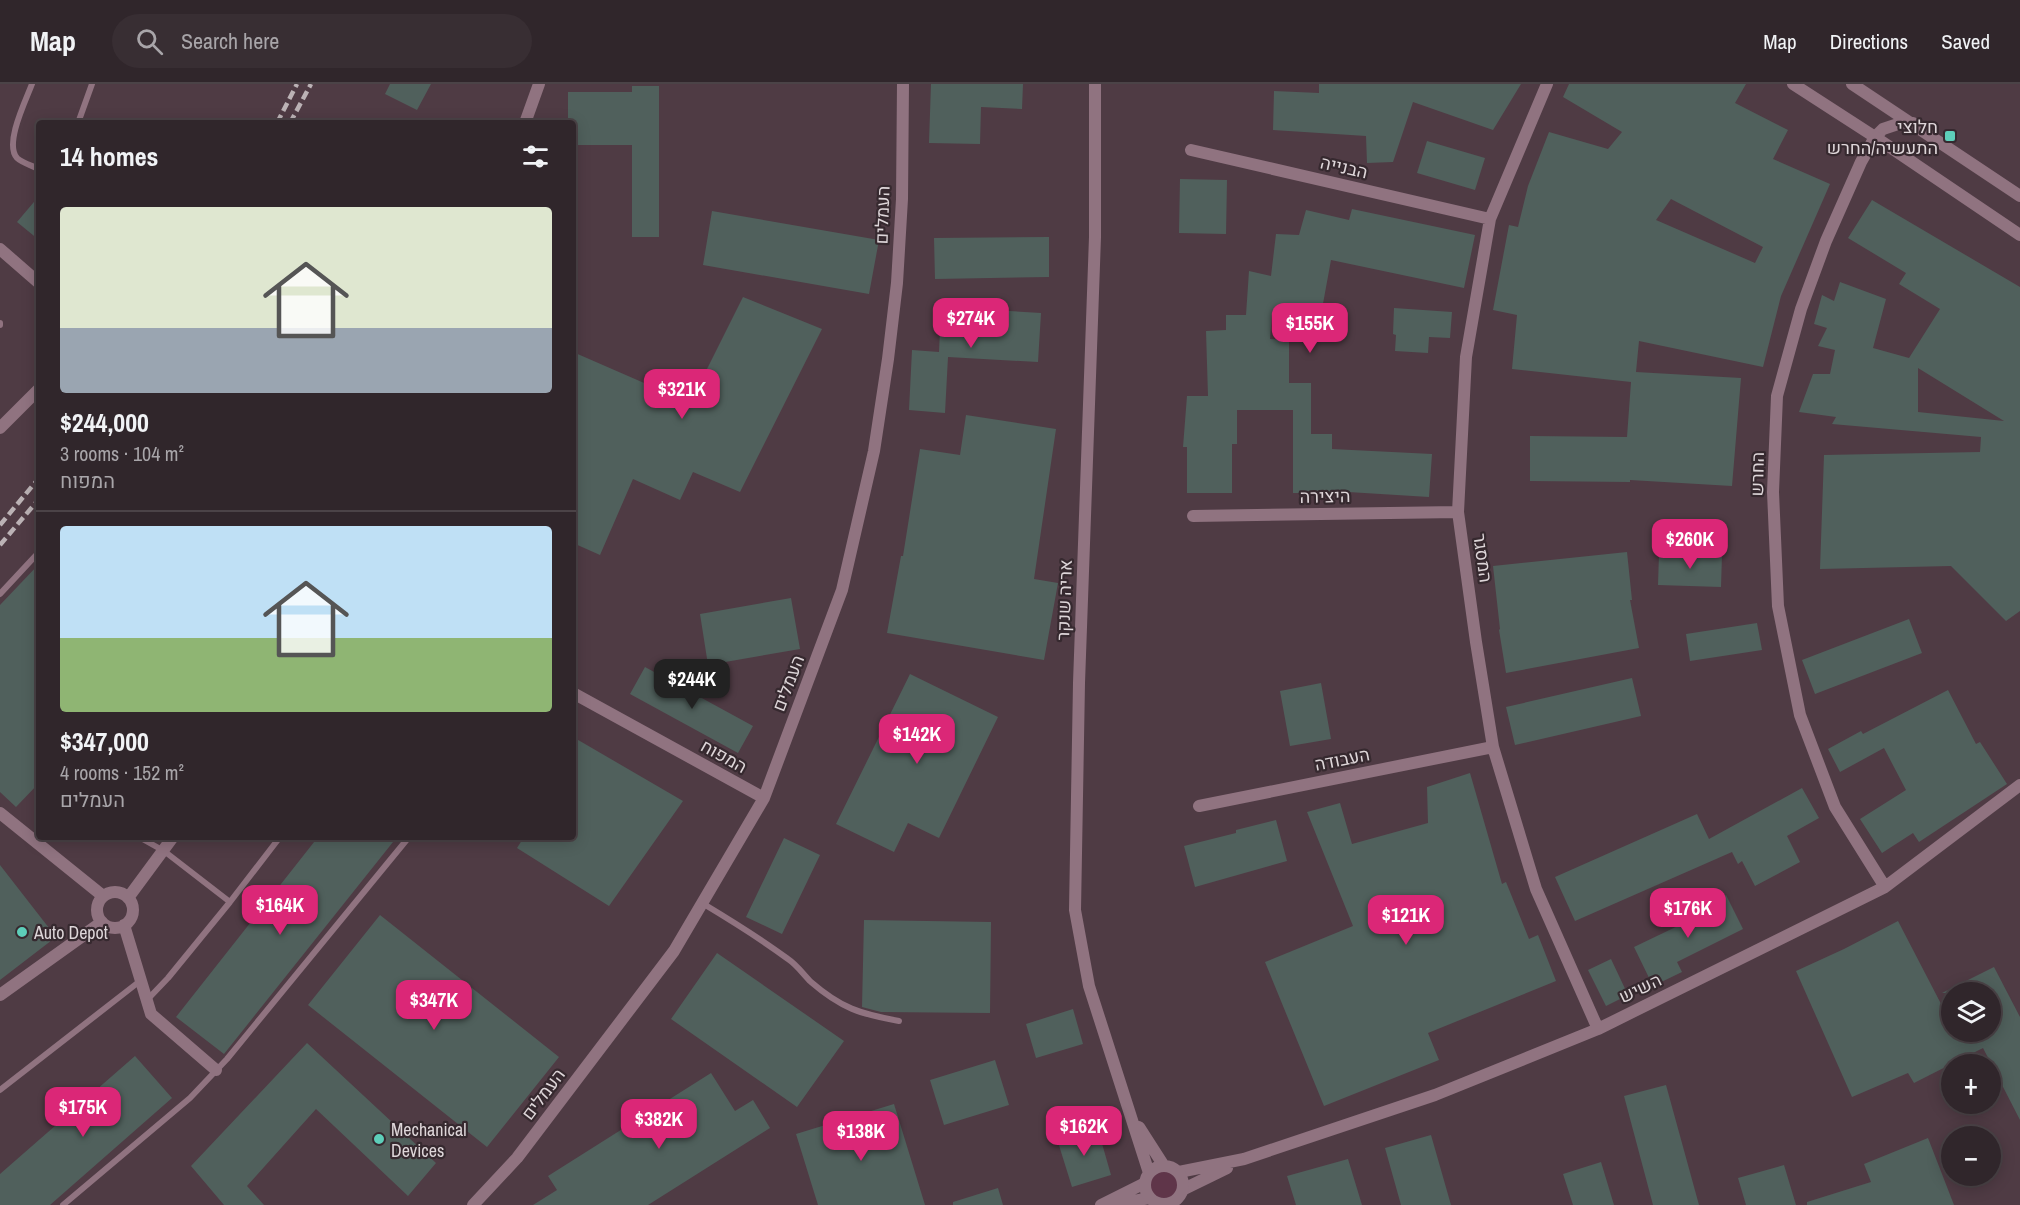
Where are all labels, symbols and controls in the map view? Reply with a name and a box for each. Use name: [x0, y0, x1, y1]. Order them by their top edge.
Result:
search box: [112, 14, 532, 68]
text: Map: [30, 22, 76, 60]
icon: search: [133, 25, 166, 58]
text: Search here: [181, 26, 279, 56]
text: Map: [1763, 27, 1797, 56]
text: Directions: [1830, 27, 1908, 56]
text: Saved: [1941, 27, 1990, 56]
place label: חלוצי התעשיה/החרש: [1827, 114, 1938, 160]
marker: חלוצי התעשיה/החרש: [1943, 129, 1957, 143]
text: 14 homes: [60, 139, 158, 174]
icon: filters: [519, 140, 552, 173]
street label: הבנייה: [1318, 149, 1370, 185]
street label: העמלים: [868, 185, 896, 245]
icon: home: [252, 246, 360, 354]
pin: $274K: [929, 298, 1013, 349]
pin: $155K: [1268, 303, 1352, 354]
text: $274K: [947, 304, 995, 331]
text: $155K: [1286, 309, 1334, 336]
pin: $321K: [640, 369, 724, 420]
text: $321K: [658, 375, 706, 402]
text: $244,000: [60, 405, 149, 440]
text: 3 rooms · 104 m²: [60, 440, 184, 467]
street label: החרש: [1744, 451, 1770, 497]
text: המפוח: [60, 467, 115, 494]
street label: היצירה: [1299, 483, 1351, 509]
pin: $260K: [1648, 519, 1732, 570]
text: $260K: [1666, 525, 1714, 552]
street label: המסגר: [1467, 532, 1499, 584]
street label: אריה שנקר: [1050, 559, 1078, 641]
icon: home: [252, 565, 360, 673]
street label: העמלים: [766, 651, 810, 715]
pin: $244K: [650, 659, 734, 710]
text: $244K: [668, 665, 716, 692]
pin: $142K: [875, 714, 959, 765]
text: $142K: [893, 720, 941, 747]
text: $347,000: [60, 724, 149, 759]
street label: המפוח: [696, 733, 752, 779]
street label: העבודה: [1312, 741, 1372, 777]
text: 4 rooms · 152 m²: [60, 759, 184, 786]
text: העמלים: [60, 786, 125, 813]
pin: $164K: [238, 885, 322, 936]
pin: $176K: [1646, 888, 1730, 939]
text: $164K: [256, 891, 304, 918]
text: $176K: [1664, 894, 1712, 921]
pin: $121K: [1364, 895, 1448, 946]
text: $121K: [1382, 901, 1430, 928]
place label: Auto Depot: [33, 920, 108, 945]
marker: Auto Depot: [15, 925, 29, 939]
street label: השיש: [1614, 967, 1666, 1009]
pin: $347K: [392, 980, 476, 1031]
map controls: [1941, 982, 2001, 1186]
button: layers: [1941, 982, 2001, 1042]
text: $347K: [410, 986, 458, 1013]
button: +: [1941, 1054, 2001, 1114]
street label: העמלים: [515, 1063, 571, 1125]
pin: $175K: [41, 1087, 125, 1138]
text: $175K: [59, 1093, 107, 1120]
pin: $382K: [617, 1099, 701, 1150]
text: $382K: [635, 1105, 683, 1132]
pin: $162K: [1042, 1106, 1126, 1157]
pin: $138K: [819, 1111, 903, 1162]
text: $162K: [1060, 1112, 1108, 1139]
place label: Mechanical Devices: [391, 1117, 466, 1163]
text: $138K: [837, 1117, 885, 1144]
button: −: [1941, 1126, 2001, 1186]
marker: Mechanical Devices: [372, 1132, 386, 1146]

